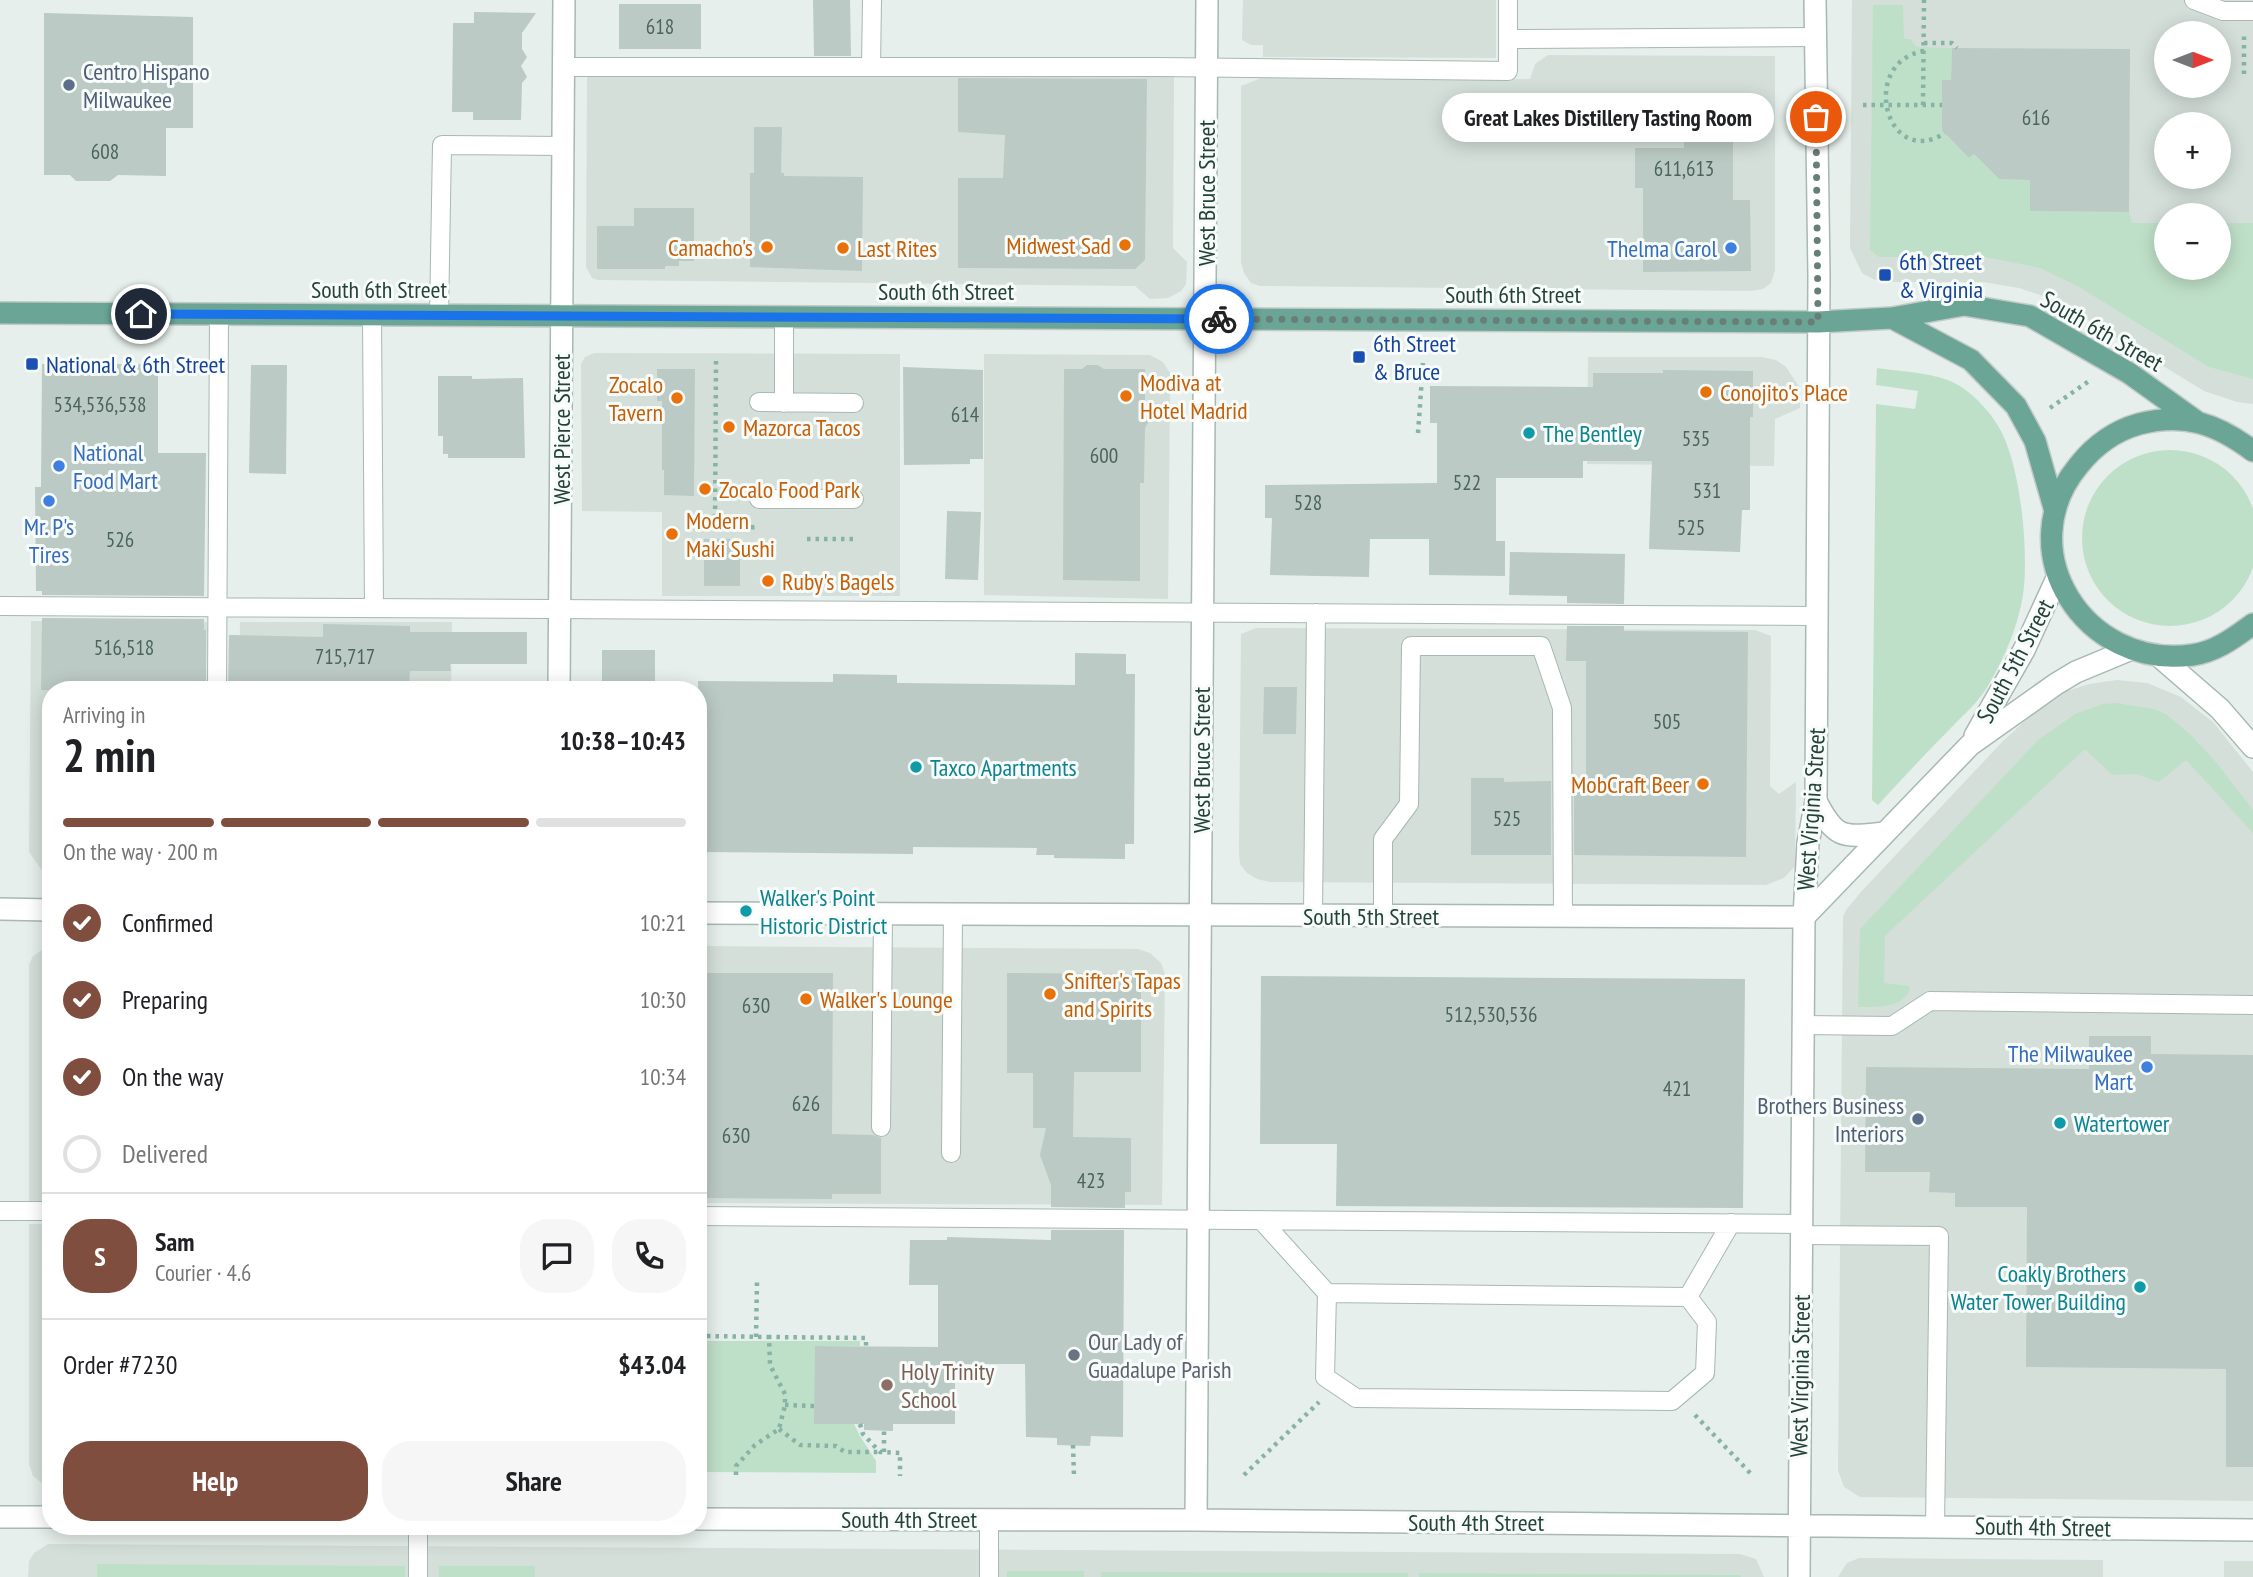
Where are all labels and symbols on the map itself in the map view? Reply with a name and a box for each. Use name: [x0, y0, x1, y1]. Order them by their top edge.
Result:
house number: 618: [646, 13, 674, 40]
north arrow: [2154, 21, 2231, 98]
place label: Centro Hispano Milwaukee: [83, 56, 210, 115]
marker: Centro Hispano Milwaukee: [61, 77, 77, 93]
pin: [1786, 87, 1846, 147]
callout: Great Lakes Distillery Tasting Room: [1442, 92, 1774, 142]
house number: 616: [2022, 104, 2050, 131]
street label: West Bruce Street: [1191, 120, 1222, 266]
house number: 608: [91, 138, 119, 165]
house number: 611,613: [1654, 155, 1714, 182]
place label: Midwest Sad: [1006, 230, 1111, 261]
place label: Camacho's: [668, 232, 753, 263]
place label: Last Rites: [857, 233, 937, 264]
place label: Thelma Carol: [1607, 233, 1717, 264]
marker: Midwest Sad: [1117, 237, 1133, 253]
marker: Camacho's: [759, 239, 775, 255]
marker: Last Rites: [835, 240, 851, 256]
marker: Thelma Carol: [1723, 240, 1739, 256]
place label: 6th Street & Virginia: [1899, 246, 1983, 305]
marker: 6th Street & Virginia: [1877, 267, 1893, 283]
street label: South 6th Street: [311, 274, 447, 305]
street label: South 6th Street: [878, 276, 1014, 307]
street label: South 6th Street: [1445, 279, 1581, 310]
pin: [111, 284, 171, 344]
courier: [1184, 284, 1254, 354]
street label: South 6th Street: [2035, 284, 2169, 379]
place label: 6th Street & Bruce: [1373, 328, 1456, 387]
place label: National & 6th Street: [46, 349, 225, 380]
marker: 6th Street & Bruce: [1351, 349, 1367, 365]
street label: West Pierce Street: [546, 353, 577, 504]
marker: National & 6th Street: [24, 356, 40, 372]
place label: Modiva at Hotel Madrid: [1140, 367, 1248, 426]
place label: Zocalo Tavern: [608, 369, 663, 428]
place label: Conojito's Place: [1720, 377, 1848, 408]
marker: Conojito's Place: [1698, 384, 1714, 400]
marker: Modiva at Hotel Madrid: [1118, 388, 1134, 404]
marker: Zocalo Tavern: [669, 390, 685, 406]
house number: 534,536,538: [54, 391, 146, 418]
house number: 614: [951, 401, 980, 428]
place label: Mazorca Tacos: [743, 412, 861, 443]
place label: The Bentley: [1543, 418, 1642, 449]
marker: Mazorca Tacos: [721, 419, 737, 435]
marker: The Bentley: [1521, 425, 1537, 441]
house number: 535: [1682, 425, 1710, 452]
place label: National Food Mart: [73, 437, 158, 496]
house number: 600: [1090, 442, 1118, 469]
marker: National Food Mart: [51, 458, 67, 474]
house number: 522: [1453, 469, 1481, 496]
place label: Zocalo Food Park: [719, 474, 861, 505]
house number: 531: [1693, 477, 1721, 504]
marker: Zocalo Food Park: [697, 481, 713, 497]
house number: 528: [1294, 489, 1322, 516]
marker: Mr. P's Tires: [41, 493, 57, 509]
place label: Modern Maki Sushi: [686, 505, 775, 564]
place label: Mr. P's Tires: [24, 511, 74, 570]
house number: 525: [1677, 514, 1705, 541]
house number: 526: [106, 526, 134, 553]
marker: Modern Maki Sushi: [664, 526, 680, 542]
place label: Ruby's Bagels: [782, 566, 894, 597]
marker: Ruby's Bagels: [760, 573, 776, 589]
street label: South 5th Street: [1969, 593, 2061, 728]
house number: 516,518: [94, 634, 154, 661]
house number: 715,717: [315, 643, 375, 670]
street label: West Bruce Street: [1186, 687, 1217, 833]
house number: 505: [1653, 708, 1681, 735]
street label: West Virginia Street: [1790, 726, 1832, 891]
place label: Taxco Apartments: [930, 752, 1077, 783]
marker: Taxco Apartments: [908, 759, 924, 775]
place label: MobCraft Beer: [1571, 769, 1689, 800]
marker: MobCraft Beer: [1695, 776, 1711, 792]
house number: 525: [1493, 805, 1521, 832]
place label: Walker's Point Historic District: [760, 882, 888, 941]
street label: South 5th Street: [1303, 901, 1439, 932]
marker: Walker's Point Historic District: [738, 903, 754, 919]
place label: Snifter's Tapas and Spirits: [1064, 965, 1181, 1024]
place label: Walker's Lounge: [820, 984, 953, 1015]
marker: Snifter's Tapas and Spirits: [1042, 986, 1058, 1002]
marker: Walker's Lounge: [798, 991, 814, 1007]
house number: 630: [742, 992, 770, 1019]
house number: 512,530,536: [1445, 1001, 1537, 1028]
place label: The Milwaukee Mart: [2008, 1038, 2133, 1097]
marker: The Milwaukee Mart: [2139, 1059, 2155, 1075]
house number: 421: [1663, 1075, 1691, 1102]
house number: 626: [792, 1090, 820, 1117]
place label: Brothers Business Interiors: [1757, 1090, 1904, 1149]
place label: Watertower: [2074, 1108, 2170, 1139]
marker: Brothers Business Interiors: [1910, 1111, 1926, 1127]
marker: Watertower: [2052, 1115, 2068, 1131]
house number: 630: [722, 1122, 750, 1149]
house number: 423: [1077, 1167, 1105, 1194]
place label: Coakly Brothers Water Tower Building: [1951, 1258, 2126, 1317]
marker: Coakly Brothers Water Tower Building: [2132, 1279, 2148, 1295]
street label: West Virginia Street: [1783, 1294, 1817, 1458]
place label: Our Lady of Guadalupe Parish: [1088, 1326, 1232, 1385]
marker: Our Lady of Guadalupe Parish: [1066, 1347, 1082, 1363]
place label: Holy Trinity School: [901, 1356, 994, 1415]
marker: Holy Trinity School: [879, 1377, 895, 1393]
street label: South 4th Street: [841, 1504, 977, 1535]
street label: South 4th Street: [1408, 1507, 1544, 1538]
street label: South 4th Street: [1975, 1510, 2112, 1544]

